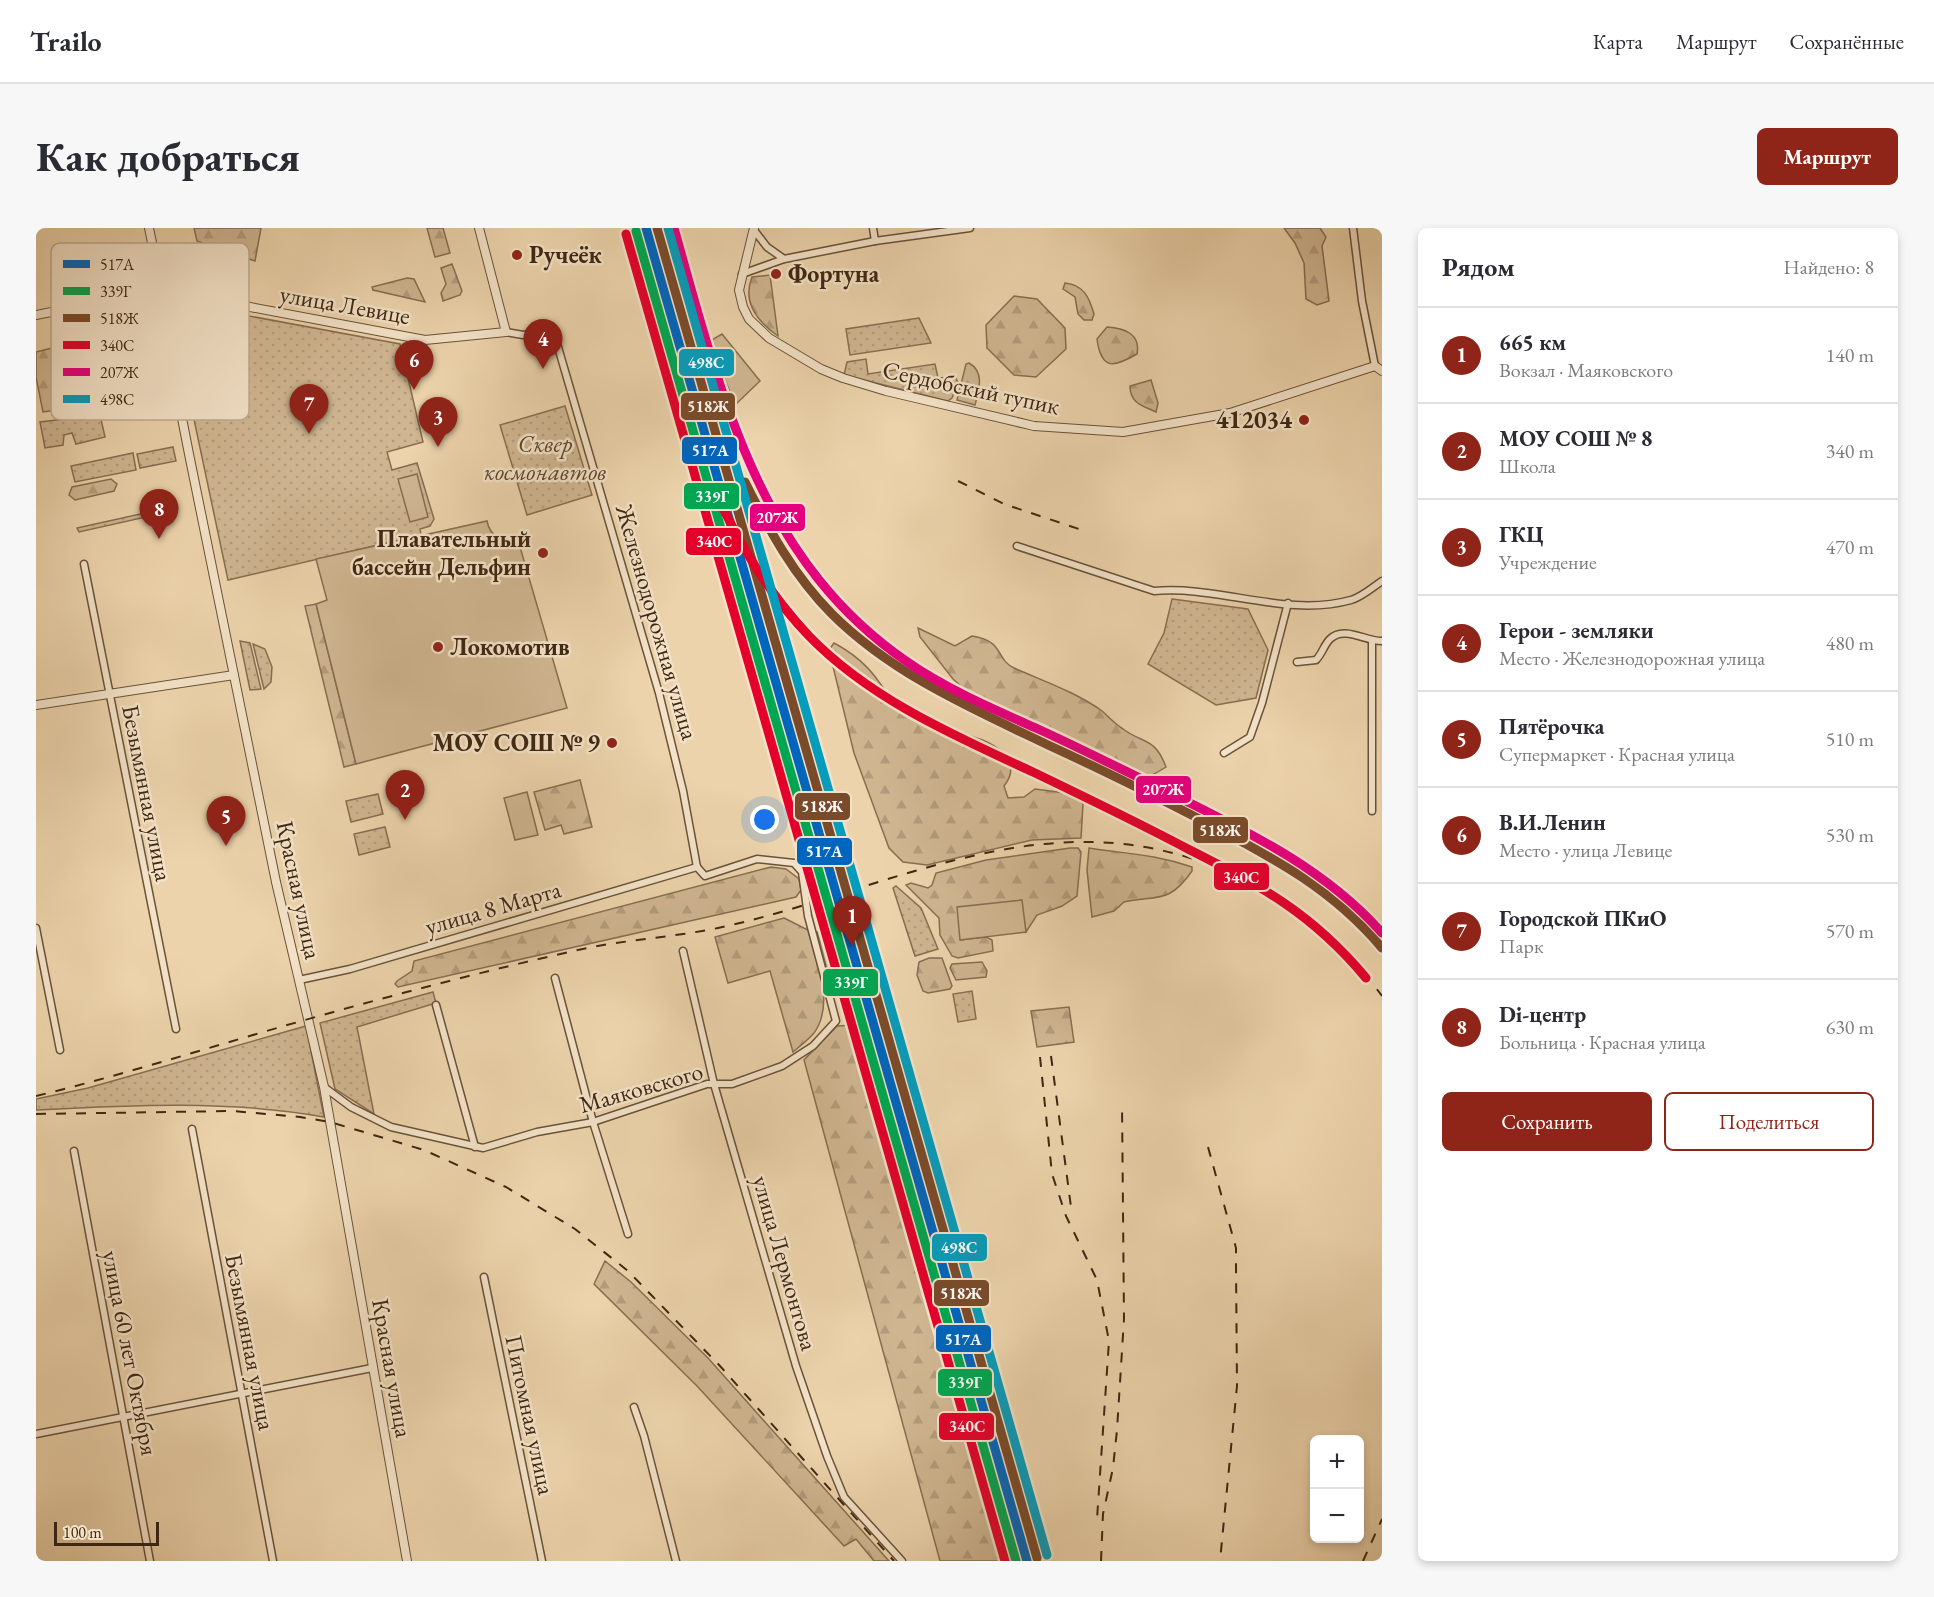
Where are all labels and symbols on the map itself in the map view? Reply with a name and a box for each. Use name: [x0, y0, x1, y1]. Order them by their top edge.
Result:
place label: Ручеёк: [529, 239, 603, 271]
legend: [51, 243, 249, 420]
marker: Ручеёк: [510, 248, 524, 262]
text: 517А: [100, 254, 135, 275]
place label: Фортуна: [788, 258, 880, 290]
marker: Фортуна: [769, 267, 783, 281]
street label: улица Левице: [277, 278, 413, 331]
text: 339Г: [100, 281, 132, 302]
text: 518Ж: [100, 308, 139, 329]
pin: 4: [524, 320, 562, 369]
text: 340С: [100, 335, 134, 356]
pin: 6: [394, 340, 434, 390]
line badge: 498С: [678, 348, 735, 377]
text: 498С: [688, 352, 724, 373]
street label: Сердобский тупик: [880, 354, 1063, 421]
text: 207Ж: [100, 362, 139, 383]
pin: 7: [290, 384, 328, 434]
text: 498С: [100, 389, 134, 410]
line badge: 518Ж: [680, 392, 736, 421]
text: 518Ж: [687, 396, 729, 417]
pin: 3: [418, 398, 458, 447]
place label: 412034: [1216, 404, 1292, 435]
marker: 412034: [1297, 413, 1311, 427]
park label: Сквер космонавтов: [484, 428, 606, 487]
line badge: 517А: [681, 436, 738, 465]
text: 517А: [692, 440, 729, 461]
line badge: 339Г: [683, 482, 740, 510]
text: 339Г: [695, 486, 729, 507]
pin: 8: [140, 490, 178, 539]
street label: Железнодорожная улица: [609, 500, 706, 743]
line badge: 207Ж: [749, 503, 806, 532]
text: 207Ж: [756, 507, 798, 528]
place label: Плавательный бассейн Дельфин: [352, 523, 531, 582]
line badge: 340С: [685, 527, 742, 556]
text: 340С: [696, 531, 732, 552]
marker: Плавательный бассейн Дельфин: [536, 546, 550, 560]
place label: Локомотив: [450, 631, 570, 662]
marker: Локомотив: [431, 640, 445, 654]
street label: Безымянная улица: [115, 702, 180, 884]
place label: МОУ СОШ № 9: [433, 727, 600, 758]
marker: МОУ СОШ № 9: [605, 736, 619, 750]
pin: 2: [386, 770, 424, 820]
line badge: 207Ж: [1135, 775, 1192, 804]
text: 207Ж: [1142, 779, 1184, 800]
line badge: 518Ж: [794, 792, 851, 821]
pin: 5: [206, 796, 246, 846]
text: 518Ж: [801, 796, 843, 817]
your location: [750, 805, 779, 834]
line badge: 518Ж: [1192, 816, 1249, 844]
street label: Красная улица: [270, 818, 329, 962]
text: 518Ж: [1199, 820, 1241, 841]
line badge: 517А: [796, 837, 853, 866]
text: 517А: [806, 841, 843, 862]
line badge: 340С: [1213, 862, 1270, 891]
text: 340С: [1223, 867, 1259, 888]
street label: улица 8 Марта: [421, 873, 565, 942]
pin: 1: [832, 896, 872, 946]
line badge: 339Г: [822, 968, 879, 997]
text: 339Г: [834, 972, 868, 993]
street label: Маяковского: [575, 1055, 706, 1120]
street label: улица Лермонтова: [746, 1172, 825, 1354]
line badge: 498С: [931, 1233, 988, 1262]
text: 498С: [941, 1237, 977, 1258]
street label: улица 60 лет Октября: [95, 1248, 166, 1458]
street label: Безымянная улица: [218, 1251, 283, 1433]
line badge: 518Ж: [933, 1279, 990, 1307]
text: 518Ж: [940, 1283, 982, 1304]
street label: Красная улица: [365, 1296, 420, 1440]
line badge: 517А: [935, 1324, 992, 1353]
text: 517А: [945, 1329, 982, 1350]
street label: Питомная улица: [498, 1332, 563, 1498]
line badge: 339Г: [937, 1368, 993, 1397]
text: 339Г: [948, 1372, 982, 1393]
line badge: 340С: [938, 1412, 995, 1441]
text: 340С: [949, 1416, 985, 1437]
scale bar: [54, 1519, 159, 1546]

